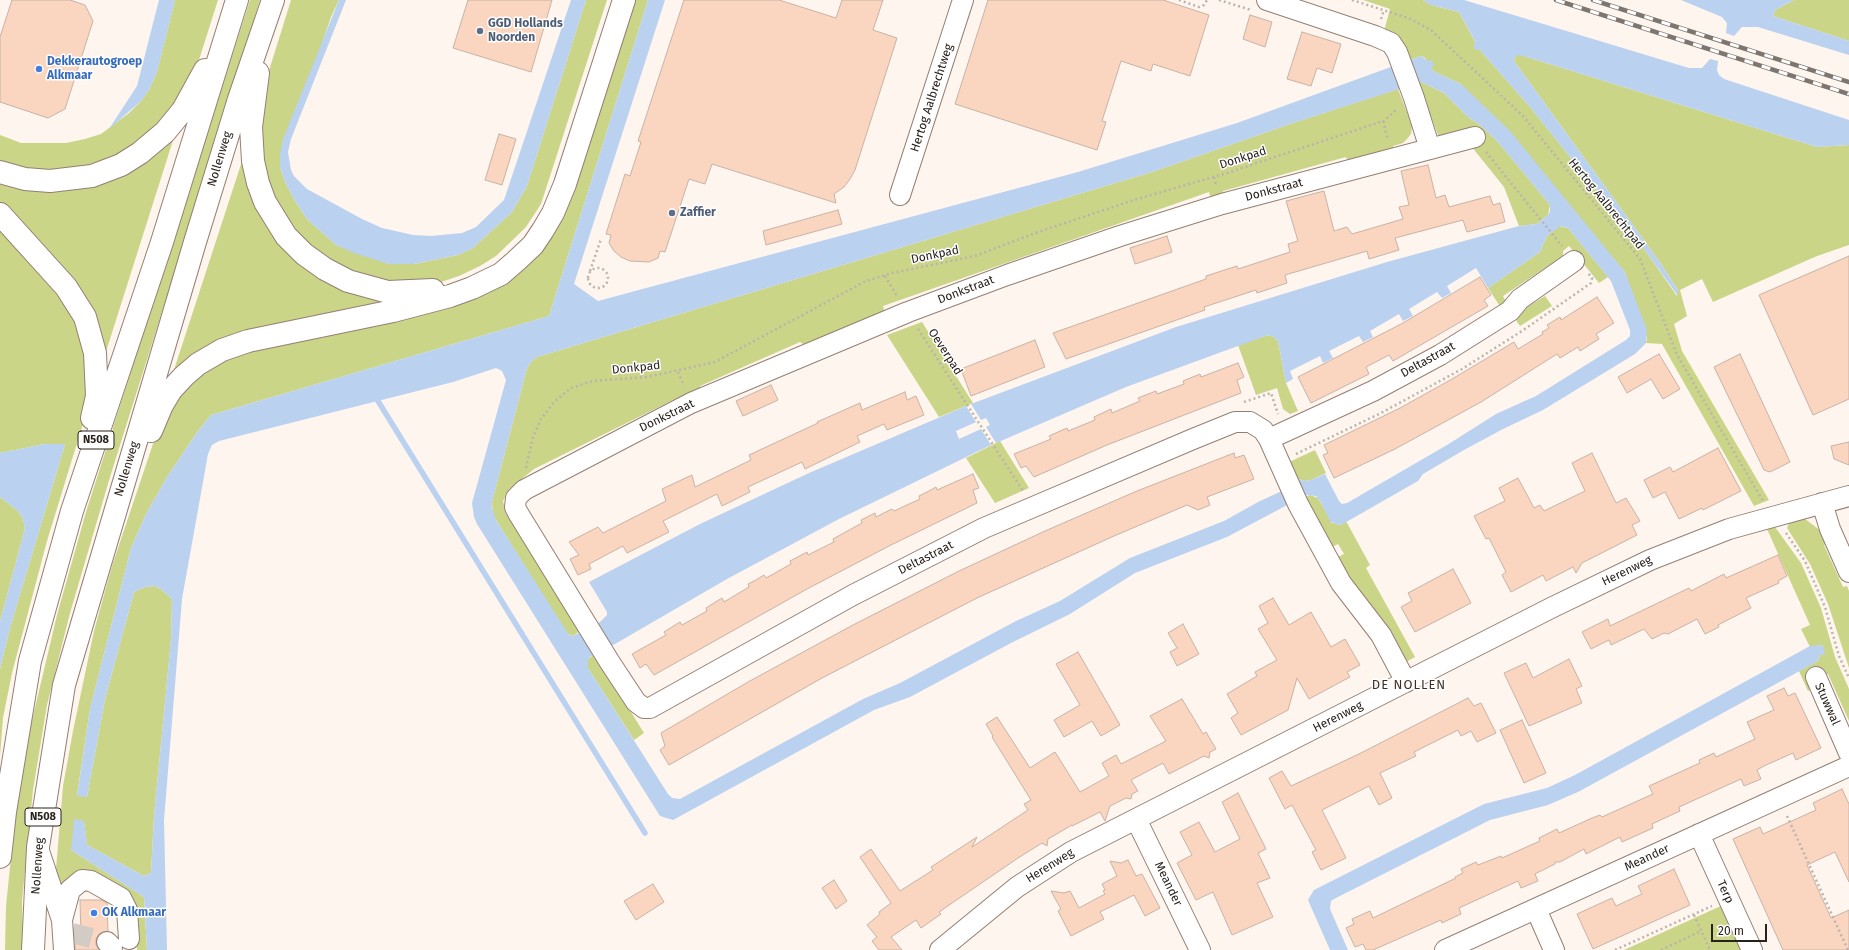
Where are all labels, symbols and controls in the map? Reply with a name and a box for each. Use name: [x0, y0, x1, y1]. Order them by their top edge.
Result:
place label: GGD Hollands Noorden: [488, 17, 563, 45]
marker: GGD Hollands Noorden: [475, 26, 485, 36]
street label: Hertog Aalbrechtweg: [908, 42, 956, 154]
place label: Dekkerautogroep Alkmaar: [47, 55, 142, 83]
marker: Dekkerautogroep Alkmaar: [34, 64, 44, 74]
street label: Nollenweg: [205, 130, 235, 188]
street label: Donkpad: [1218, 144, 1268, 172]
street label: Hertog Aalbrechtpad: [1565, 156, 1647, 252]
street label: Donkstraat: [1243, 175, 1305, 205]
place label: Zaffier: [680, 206, 716, 220]
marker: Zaffier: [667, 208, 677, 218]
street label: Donkpad: [910, 243, 960, 267]
street label: Donkstraat: [936, 273, 996, 307]
street label: Oeverpad: [925, 326, 965, 378]
street label: Deltastraat: [1398, 339, 1458, 381]
street label: Donkpad: [611, 358, 661, 378]
street label: Donkstraat: [637, 397, 697, 435]
road number: N508: [78, 431, 114, 449]
street label: Nollenweg: [112, 440, 142, 498]
street label: Deltastraat: [896, 538, 956, 578]
street label: Herenweg: [1600, 553, 1654, 589]
district label: DE NOLLEN: [1372, 677, 1446, 693]
street label: Stuwwal: [1811, 681, 1843, 727]
street label: Herenweg: [1311, 698, 1365, 736]
road number: N508: [25, 808, 61, 826]
street label: Nollenweg: [29, 837, 47, 895]
street label: Meander: [1622, 841, 1672, 875]
street label: Herenweg: [1023, 846, 1077, 886]
street label: Meander: [1151, 859, 1185, 909]
street label: Terp: [1713, 878, 1737, 906]
place label: OK Alkmaar: [102, 906, 166, 920]
marker: OK Alkmaar: [89, 908, 99, 918]
scale bar: [1713, 916, 1769, 942]
text: 20 m: [1718, 924, 1744, 938]

